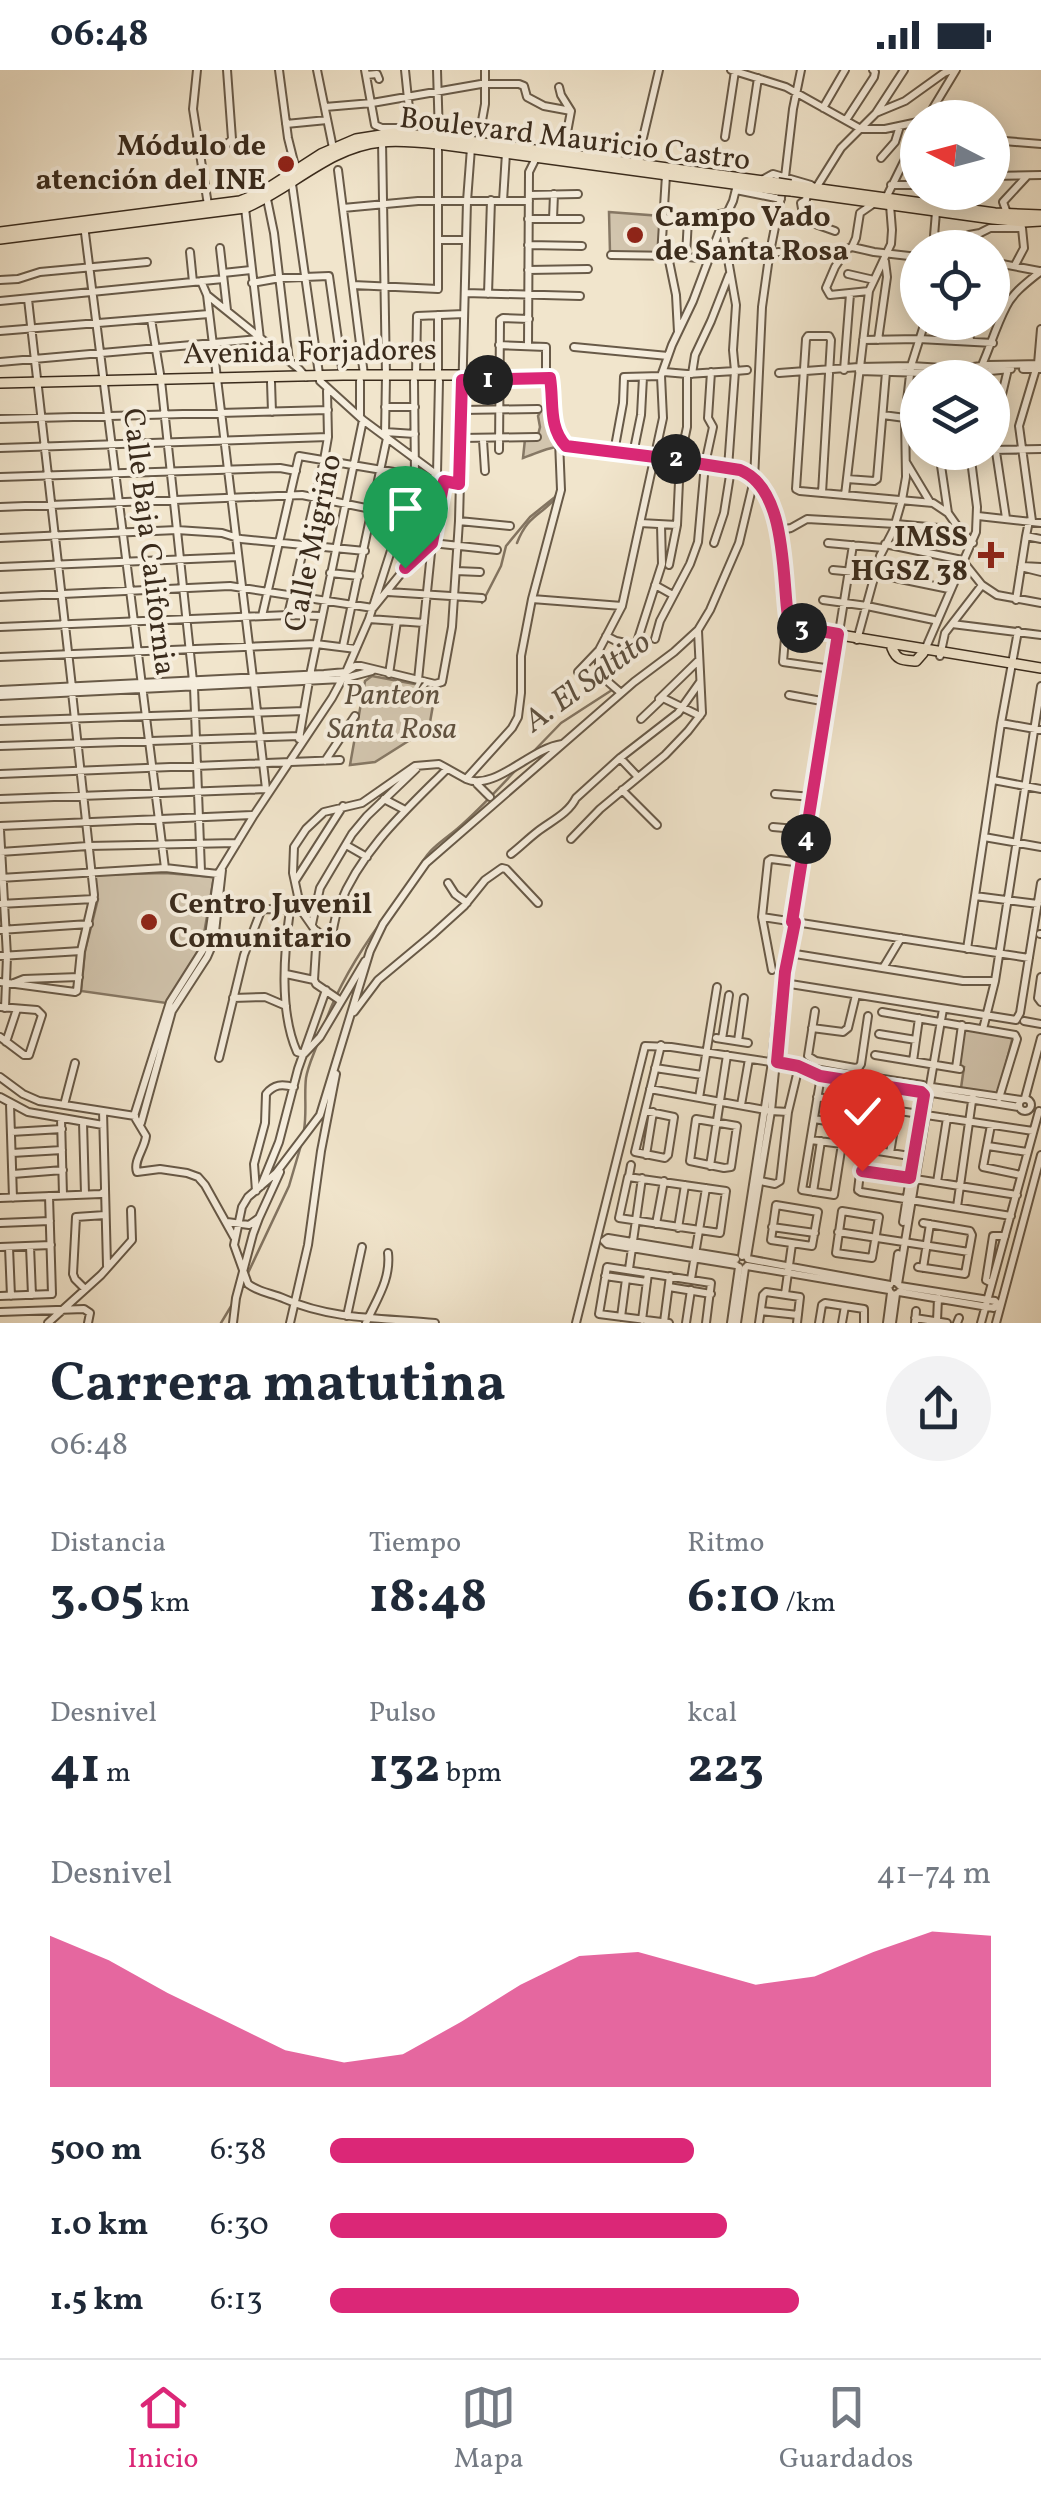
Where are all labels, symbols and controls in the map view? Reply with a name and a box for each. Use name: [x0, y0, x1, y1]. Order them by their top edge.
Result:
text: 06:48: [50, 9, 149, 62]
street label: Boulevard Mauricio Castro: [397, 98, 753, 182]
north arrow: [900, 100, 1010, 210]
map controls: [900, 100, 1010, 470]
place label: Módulo de atención del INE: [36, 126, 266, 202]
marker: Módulo de atención del INE: [275, 153, 297, 175]
place label: Campo Vado de Santa Rosa: [655, 197, 849, 273]
marker: Campo Vado de Santa Rosa: [624, 224, 646, 246]
button: locate: [900, 230, 1010, 340]
street label: Avenida Forjadores: [183, 330, 437, 376]
pin: 1: [463, 355, 513, 405]
text: 1: [482, 360, 494, 399]
button: layers: [900, 360, 1010, 470]
street label: Calle Baja California: [111, 406, 185, 678]
pin: 2: [651, 434, 701, 484]
text: 2: [669, 439, 683, 478]
street label: Calle Migriño: [275, 450, 353, 636]
pin: [363, 466, 448, 569]
icon: arrive: [378, 481, 433, 536]
place label: IMSS HGSZ 38: [851, 517, 968, 593]
marker: IMSS HGSZ 38: [978, 542, 1004, 568]
pin: 3: [777, 603, 827, 653]
text: 3: [795, 608, 809, 647]
water label: A. El Saltito: [515, 622, 661, 745]
park label: Panteón Santa Rosa: [327, 675, 457, 751]
pin: 4: [781, 814, 831, 864]
text: 4: [798, 819, 814, 858]
place label: Centro Juvenil Comunitario: [169, 884, 372, 960]
marker: Centro Juvenil Comunitario: [138, 911, 160, 933]
pin: [820, 1069, 905, 1172]
icon: check: [835, 1084, 890, 1139]
text: Carrera matutina: [50, 1348, 506, 1424]
button: share: [886, 1356, 991, 1461]
text: 06:48: [50, 1424, 128, 1468]
text: Distancia: [50, 1524, 166, 1563]
text: Tiempo: [369, 1524, 461, 1563]
text: Ritmo: [687, 1524, 764, 1563]
text: 3.05: [50, 1563, 144, 1633]
text: 18:48: [369, 1563, 487, 1633]
text: 6:10: [687, 1563, 780, 1633]
text: km: [144, 1584, 190, 1623]
text: /km: [780, 1584, 836, 1623]
text: Desnivel: [50, 1694, 157, 1733]
text: Pulso: [369, 1694, 436, 1733]
text: kcal: [687, 1694, 737, 1733]
text: 41: [50, 1733, 100, 1803]
text: 132: [369, 1733, 440, 1803]
text: 223: [687, 1733, 764, 1803]
text: m: [100, 1754, 131, 1793]
text: bpm: [440, 1754, 502, 1793]
text: Desnivel: [50, 1853, 172, 1897]
text: 41–74 m: [876, 1853, 991, 1897]
text: 500 m: [50, 2129, 142, 2173]
text: 6:38: [210, 2129, 266, 2173]
text: 1.0 km: [50, 2204, 148, 2248]
text: 6:30: [210, 2204, 269, 2248]
text: 1.5 km: [50, 2279, 144, 2323]
text: 6:13: [210, 2279, 263, 2323]
tab: Inicio: [128, 2380, 199, 2479]
tab: Mapa: [454, 2380, 524, 2479]
tab: Guardados: [779, 2380, 913, 2479]

